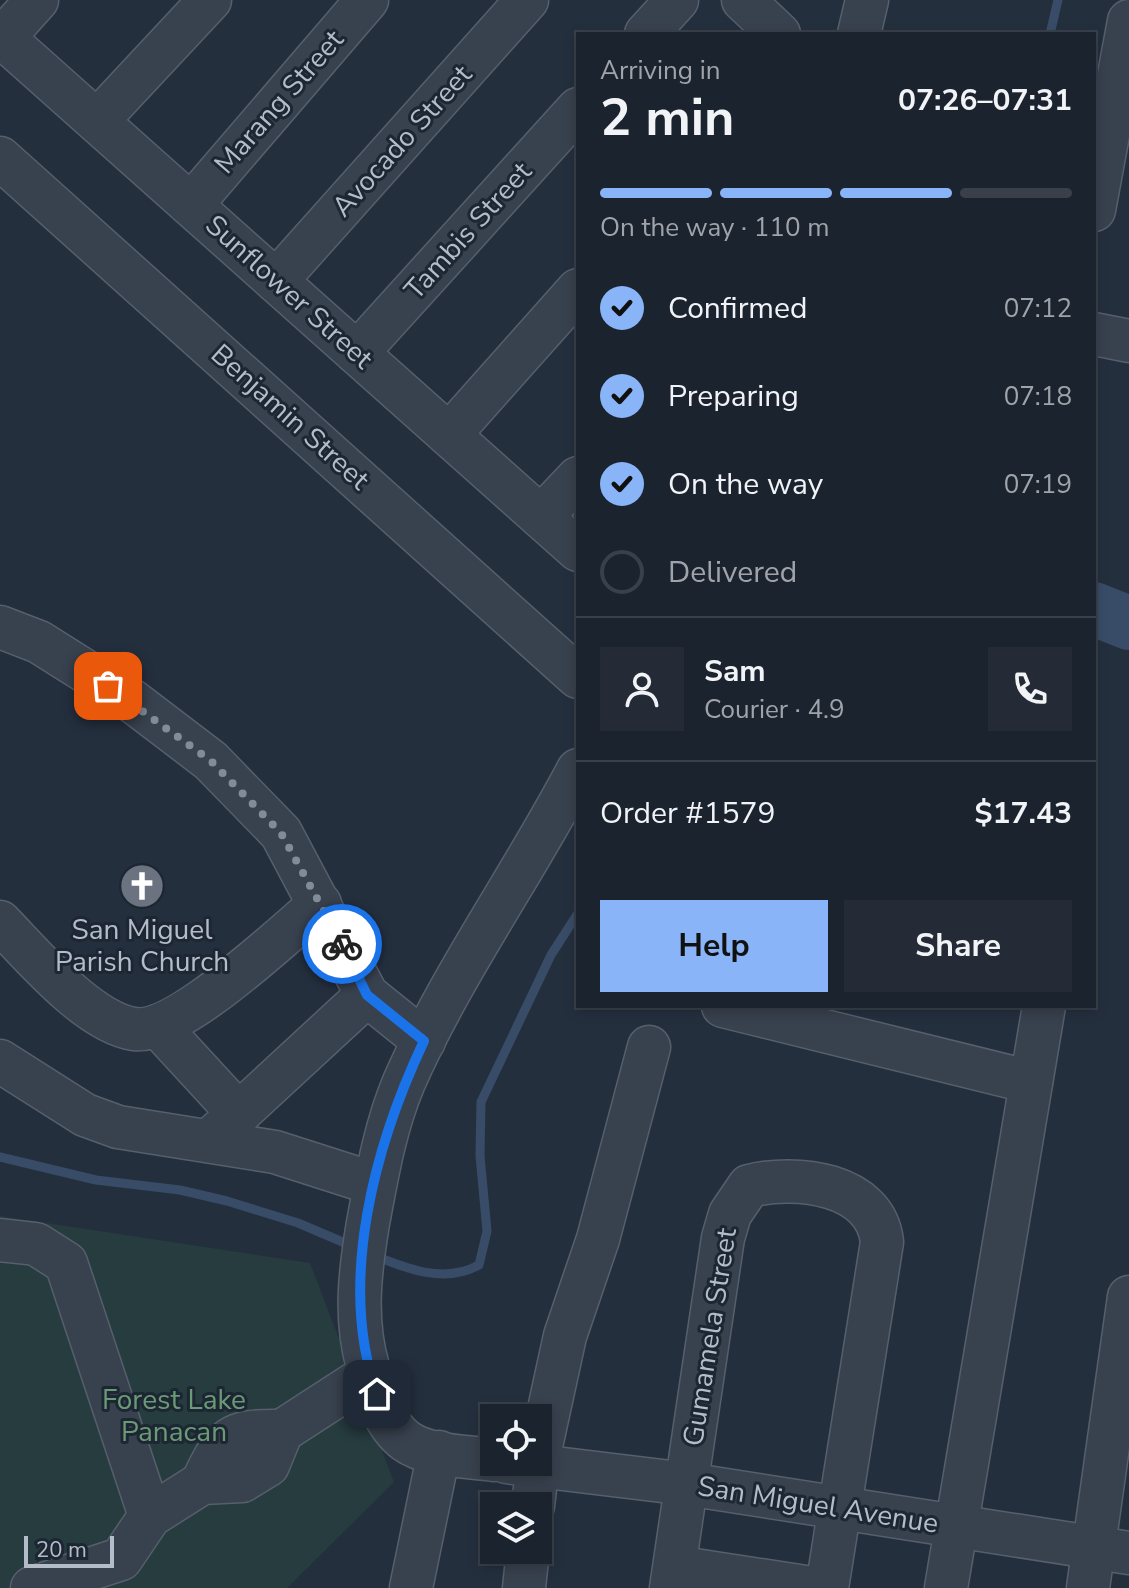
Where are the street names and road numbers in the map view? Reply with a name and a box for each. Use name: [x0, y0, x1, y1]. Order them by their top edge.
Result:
street label: Marang Street: [206, 22, 352, 182]
street label: Avocado Street: [323, 57, 481, 225]
street label: Tambis Street: [396, 154, 540, 308]
street label: Sunflower Street: [197, 206, 381, 378]
street label: Benjamin Street: [203, 336, 378, 499]
street label: Gumamela Street: [674, 1225, 746, 1449]
street label: San Miguel Avenue: [695, 1467, 941, 1543]

